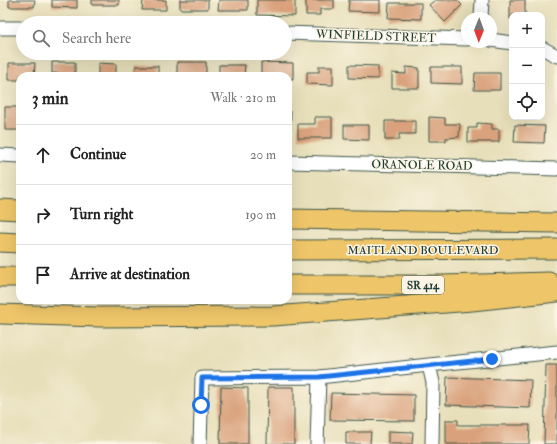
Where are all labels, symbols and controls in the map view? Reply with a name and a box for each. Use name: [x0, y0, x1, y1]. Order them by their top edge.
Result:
north arrow: [461, 12, 497, 48]
map controls: [509, 12, 545, 120]
button: +: [509, 12, 545, 48]
search box: [16, 16, 292, 60]
icon: search: [30, 27, 52, 49]
street label: WINFIELD STREET: [315, 27, 436, 46]
text: Search here: [62, 29, 131, 48]
button: −: [509, 48, 545, 84]
button: locate: [509, 84, 545, 120]
text: 3 min: [32, 88, 69, 109]
text: Walk · 210 m: [210, 90, 276, 106]
icon: ahead: [32, 144, 54, 166]
text: Continue: [70, 145, 126, 164]
text: 20 m: [250, 147, 276, 163]
street label: ORANOLE ROAD: [371, 157, 473, 174]
icon: right: [32, 204, 54, 226]
text: Turn right: [70, 205, 133, 224]
text: 190 m: [245, 207, 276, 223]
street label: MAITLAND BOULEVARD: [347, 243, 499, 258]
icon: arrive: [32, 264, 54, 286]
text: Arrive at destination: [70, 265, 190, 284]
road number: SR 414: [402, 276, 444, 294]
route end: [483, 350, 501, 368]
route start: [192, 396, 210, 414]

